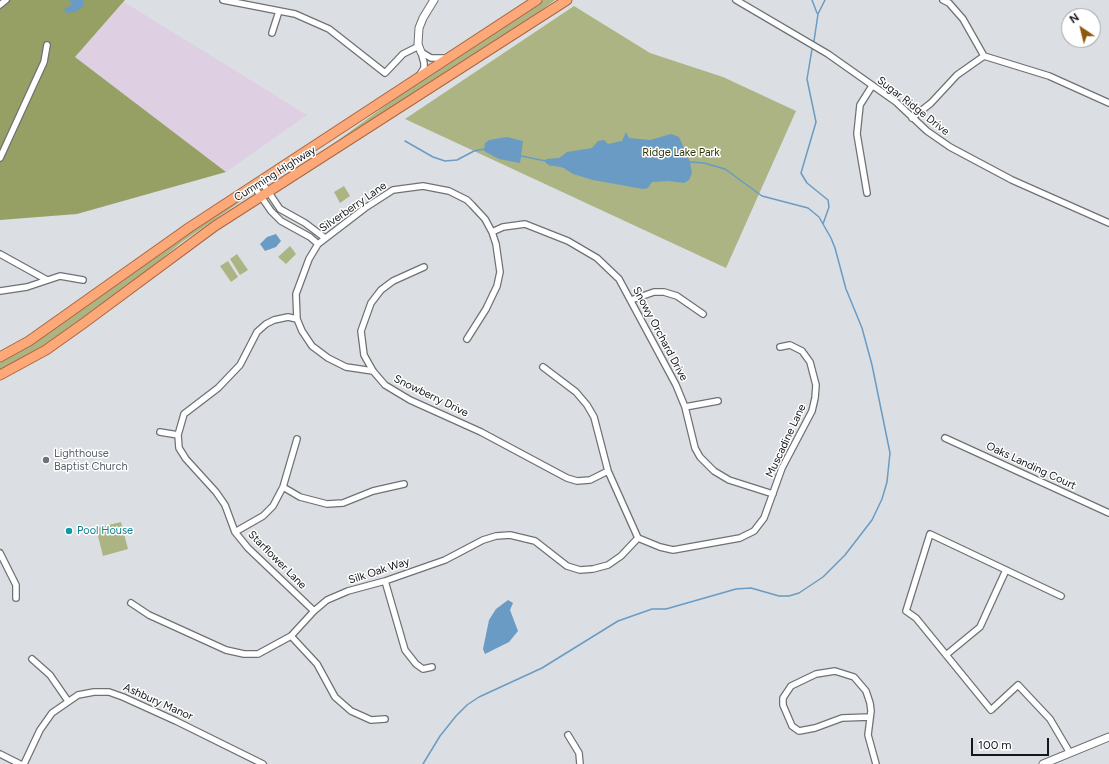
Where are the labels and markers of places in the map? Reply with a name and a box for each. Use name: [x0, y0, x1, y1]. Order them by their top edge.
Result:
place label: Lighthouse Baptist Church: [54, 447, 128, 473]
marker: Lighthouse Baptist Church: [41, 455, 51, 465]
place label: Pool House: [77, 524, 133, 538]
marker: Pool House: [64, 526, 74, 536]

